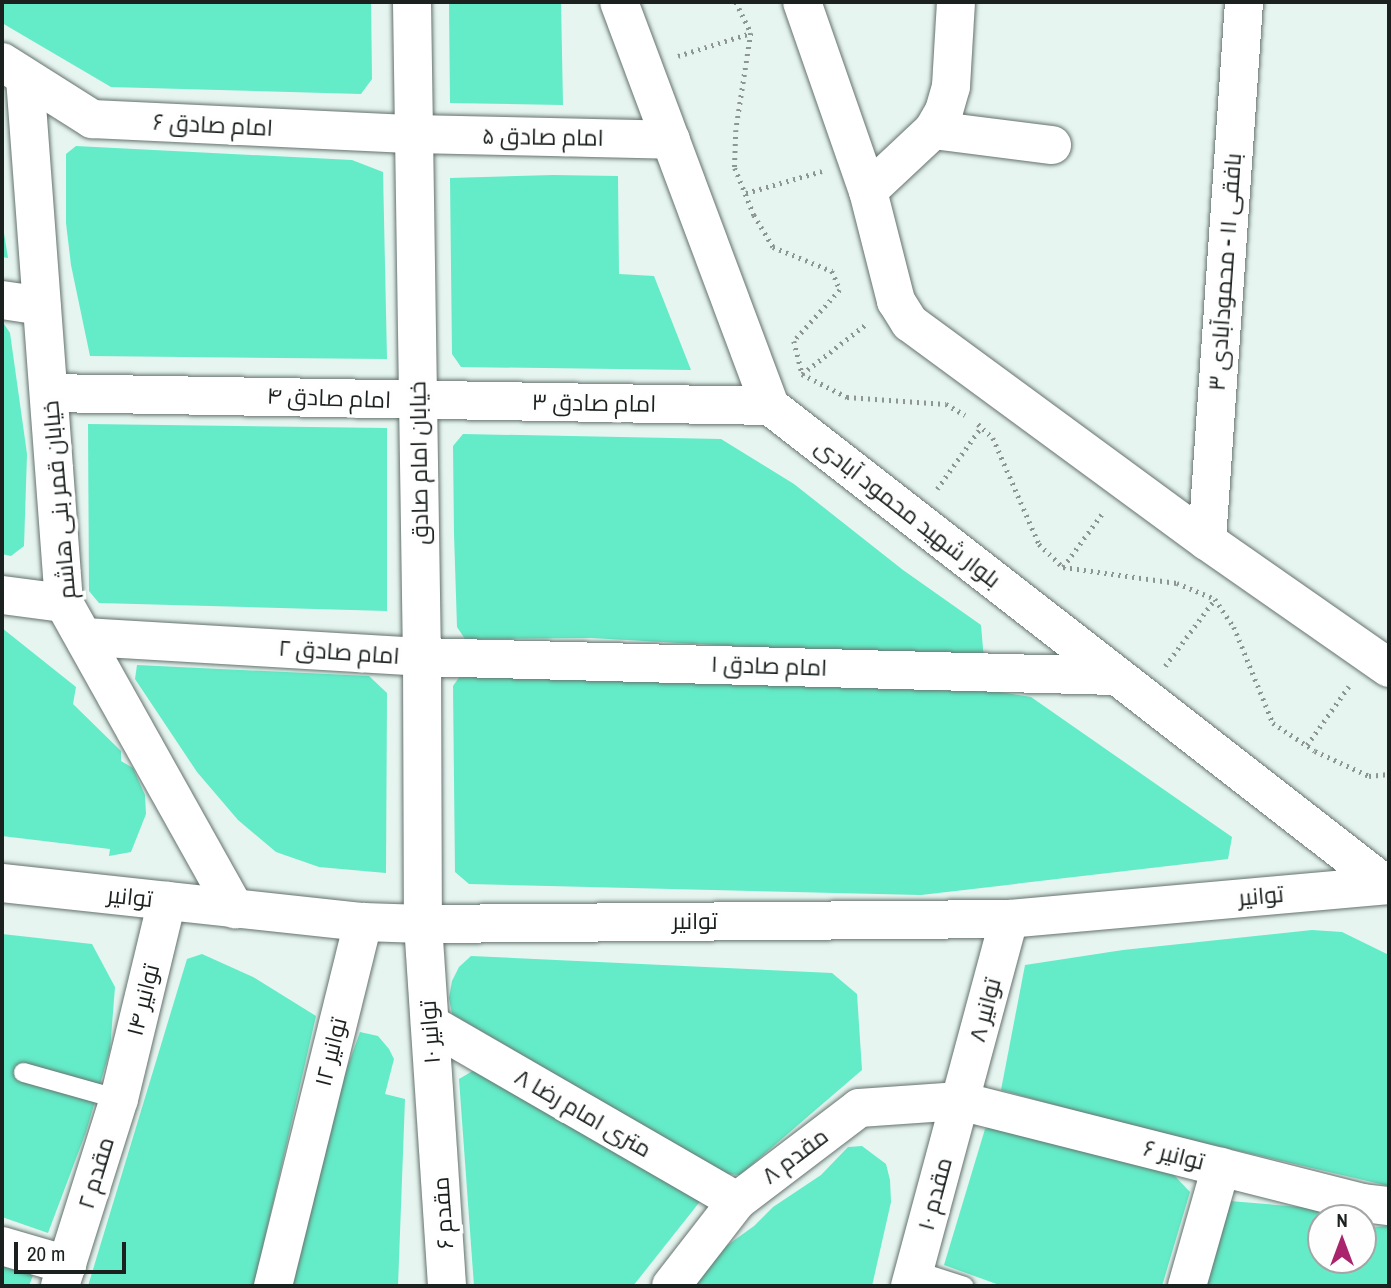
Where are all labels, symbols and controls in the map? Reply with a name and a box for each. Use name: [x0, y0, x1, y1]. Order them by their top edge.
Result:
street label: امام صادق ۶: [152, 108, 274, 142]
street label: امام صادق ۵: [482, 122, 604, 152]
street label: بافقی ۱۱ - محمودآبادی ۳: [1203, 152, 1247, 392]
street label: خیابان امام صادق: [404, 381, 434, 545]
street label: امام صادق ۴: [266, 382, 392, 414]
street label: امام صادق ۳: [531, 388, 657, 418]
street label: خیابان قمر بنی هاشم: [37, 400, 81, 600]
street label: بلوار شهید محمود آبادی: [810, 432, 1006, 594]
street label: امام صادق ۲: [278, 634, 400, 670]
street label: امام صادق ۱: [710, 650, 828, 682]
street label: توانیر: [1237, 880, 1285, 912]
street label: توانیر: [106, 881, 154, 913]
street label: توانیر: [672, 907, 718, 935]
street label: توانیر ۱۴: [121, 961, 165, 1039]
street label: توانیر ۸: [963, 975, 1007, 1045]
street label: توانیر ۱۰: [414, 999, 446, 1065]
street label: توانیر ۱۲: [309, 1015, 353, 1089]
street label: ۸ متری امام رضا: [510, 1063, 656, 1163]
street label: مقدم ۸: [756, 1122, 834, 1190]
street label: مقدم ۲: [72, 1134, 120, 1212]
street label: توانیر ۶: [1141, 1134, 1207, 1176]
street label: مقدم ۱۰: [912, 1155, 958, 1233]
street label: مقدم ۶: [427, 1176, 459, 1250]
north arrow: [1307, 1204, 1377, 1274]
text: N: [1336, 1207, 1348, 1233]
scale bar: [18, 1228, 130, 1272]
text: 20 m: [27, 1239, 65, 1268]

